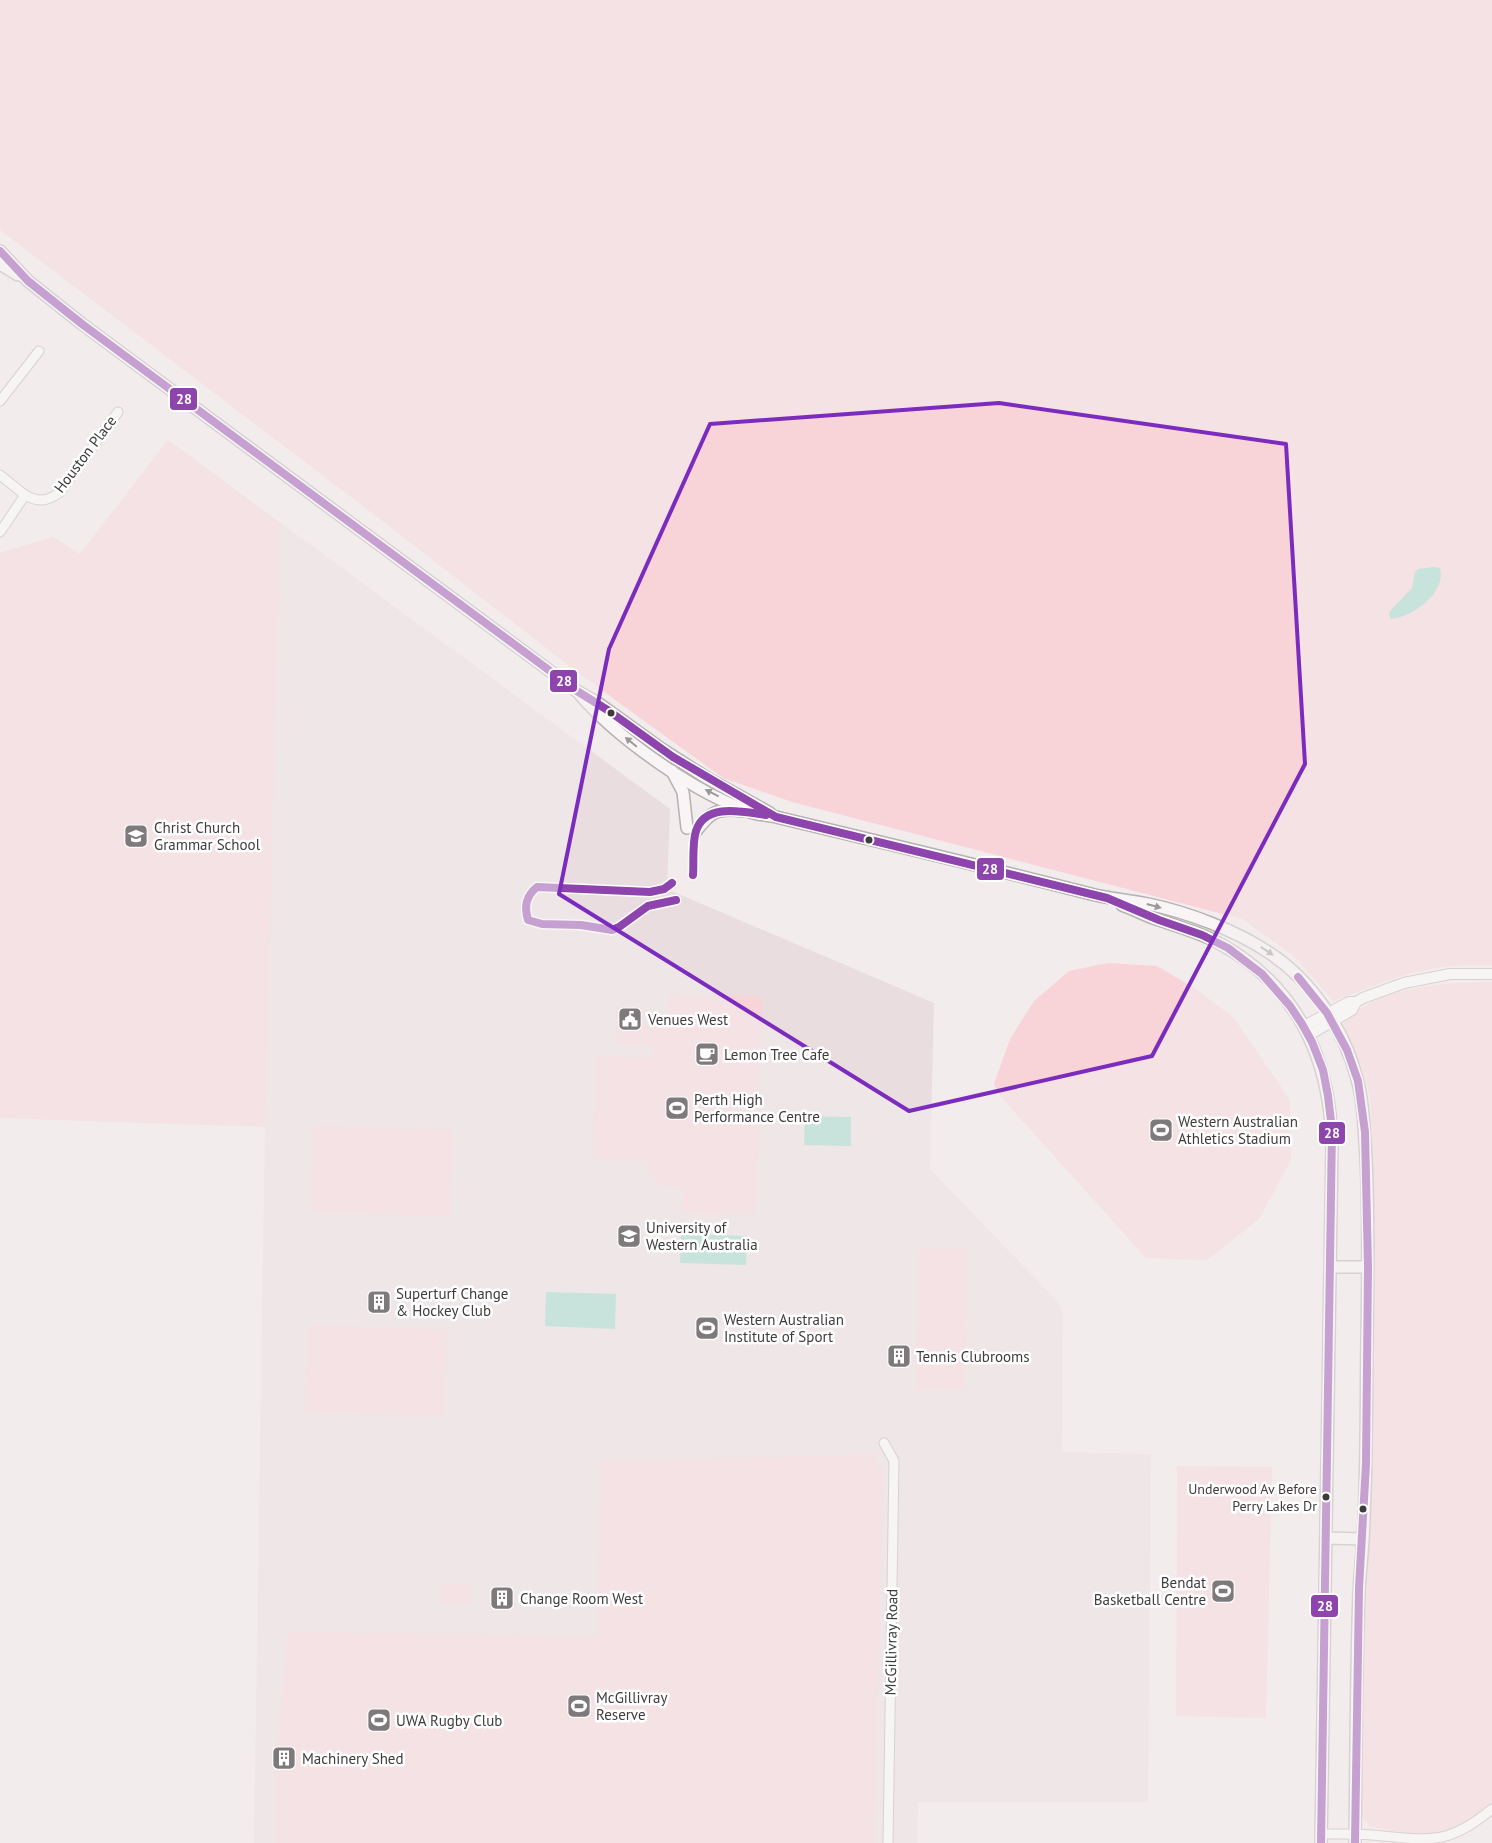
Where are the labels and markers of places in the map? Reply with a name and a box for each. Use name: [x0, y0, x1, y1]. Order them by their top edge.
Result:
unlabelled marker: [606, 708, 616, 718]
place label: Christ Church Grammar School: [154, 818, 261, 854]
school or university icon: Christ Church Grammar School: [123, 823, 149, 849]
unlabelled marker: [864, 835, 874, 845]
public building icon: Venues West: [617, 1006, 643, 1032]
place label: Venues West: [647, 1010, 728, 1029]
cafe icon: Lemon Tree Cafe: [694, 1041, 720, 1067]
place label: Lemon Tree Cafe: [724, 1045, 829, 1064]
place label: Perth High Performance Centre: [694, 1090, 820, 1126]
sports icon: Perth High Performance Centre: [664, 1095, 690, 1121]
place label: Western Australian Athletics Stadium: [1178, 1112, 1298, 1148]
sports icon: Western Australian Athletics Stadium: [1148, 1117, 1174, 1143]
place label: University of Western Australia: [646, 1218, 758, 1254]
school or university icon: University of Western Australia: [616, 1223, 642, 1249]
place label: Superturf Change & Hockey Club: [396, 1284, 509, 1320]
building icon: Superturf Change & Hockey Club: [366, 1289, 392, 1315]
place label: Western Australian Institute of Sport: [724, 1310, 844, 1346]
sports icon: Western Australian Institute of Sport: [694, 1315, 720, 1341]
building icon: Tennis Clubrooms: [886, 1343, 912, 1369]
place label: Tennis Clubrooms: [916, 1347, 1030, 1366]
place label: Underwood Av Before Perry Lakes Dr: [1188, 1480, 1317, 1515]
marker: Underwood Av Before Perry Lakes Dr: [1321, 1492, 1331, 1502]
unlabelled marker: [1358, 1504, 1368, 1514]
place label: Bendat Basketball Centre: [1094, 1573, 1206, 1609]
sports icon: Bendat Basketball Centre: [1210, 1578, 1236, 1604]
building icon: Change Room West: [489, 1585, 515, 1611]
place label: Change Room West: [520, 1589, 643, 1608]
place label: McGillivray Reserve: [596, 1688, 667, 1724]
sports icon: McGillivray Reserve: [566, 1693, 592, 1719]
sports icon: UWA Rugby Club: [366, 1707, 392, 1733]
place label: UWA Rugby Club: [396, 1711, 502, 1730]
building icon: Machinery Shed: [271, 1745, 297, 1771]
place label: Machinery Shed: [302, 1749, 404, 1768]

